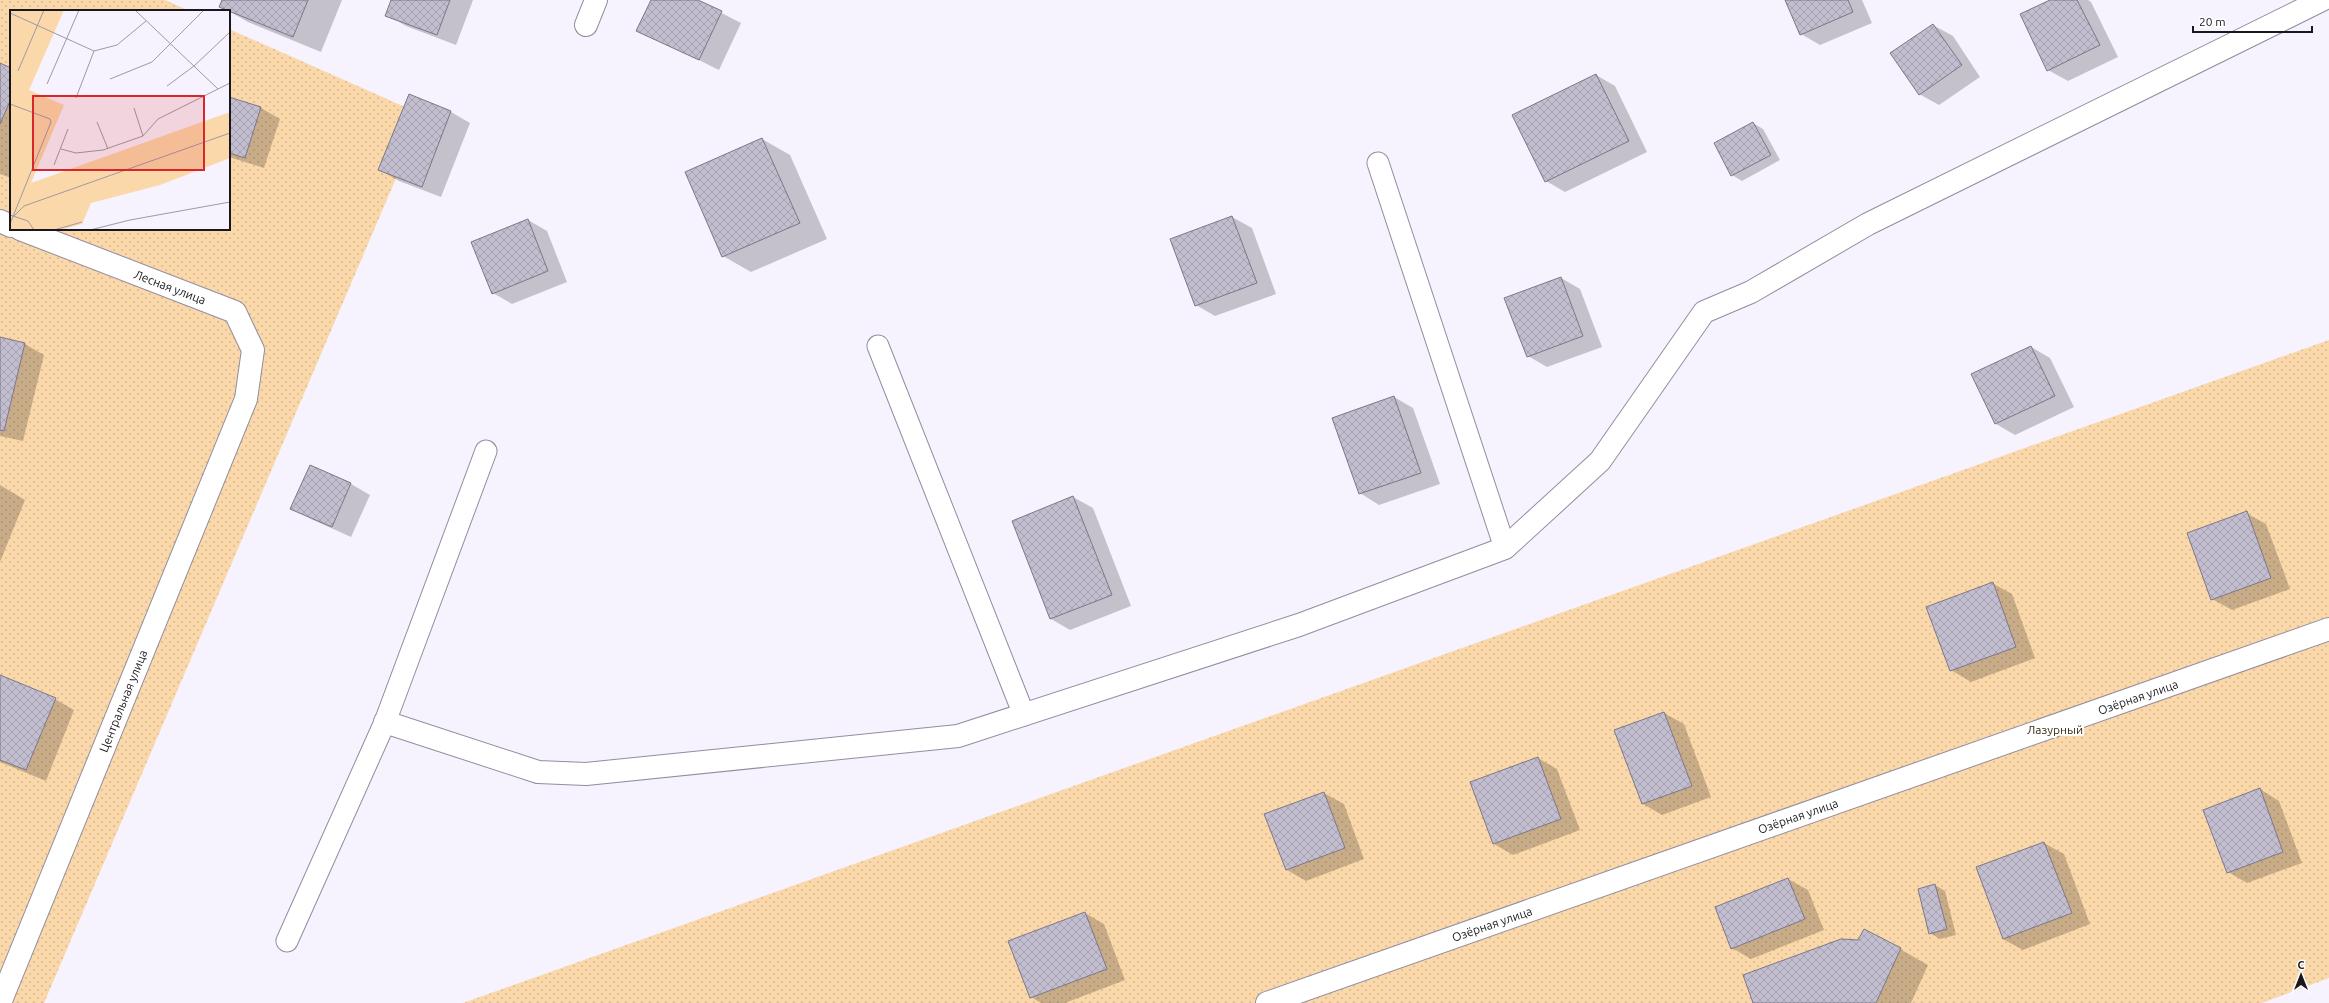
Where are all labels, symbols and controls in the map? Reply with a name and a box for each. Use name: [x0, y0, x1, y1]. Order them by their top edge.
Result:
scale bar: [2193, 8, 2312, 34]
inset map: [10, 10, 230, 230]
text: 20 m: [2199, 15, 2226, 28]
street label: Лесная улица: [132, 267, 208, 307]
street label: Центральная улица: [97, 648, 149, 754]
street label: Озёрная улица: [2096, 677, 2180, 717]
park label: Лазурный: [2027, 723, 2083, 736]
street label: Озёрная улица: [1756, 796, 1840, 836]
street label: Озёрная улица: [1450, 904, 1534, 944]
north arrow: [2281, 955, 2321, 995]
text: С: [2297, 959, 2305, 971]

